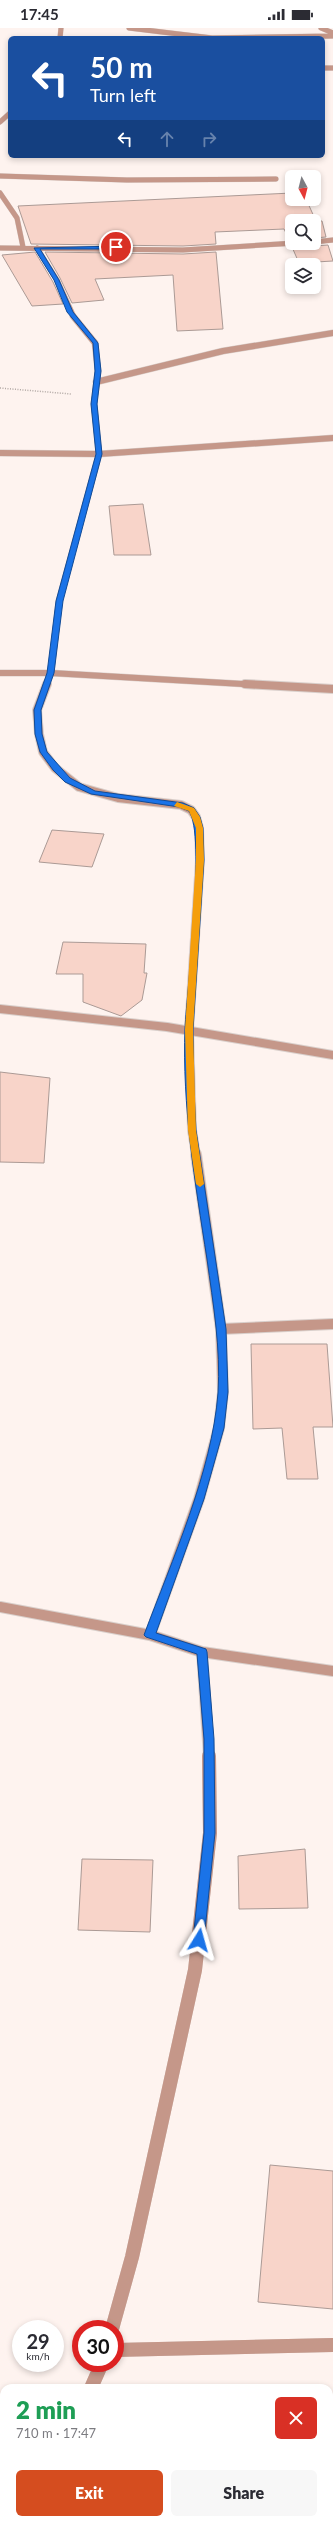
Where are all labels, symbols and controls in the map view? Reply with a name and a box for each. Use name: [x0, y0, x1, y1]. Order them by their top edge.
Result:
text: 17:45: [20, 5, 59, 23]
text: 50 m: [90, 50, 153, 84]
icon: left: [24, 52, 76, 104]
text: Turn left: [90, 84, 156, 106]
icon: left: [114, 128, 136, 150]
icon: ahead: [156, 128, 178, 150]
icon: right: [198, 128, 220, 150]
north arrow: [285, 170, 321, 206]
map controls: [285, 170, 321, 294]
button: search: [285, 214, 321, 250]
pin: [99, 230, 133, 264]
icon: arrive: [105, 236, 127, 258]
button: layers: [285, 258, 321, 294]
position arrow: [178, 1919, 220, 1961]
speed limit sign: 30: [72, 2320, 124, 2372]
text: 29: [26, 2329, 50, 2353]
text: km/h: [26, 2350, 50, 2362]
text: 2 min: [16, 2395, 76, 2424]
button: close: [275, 2397, 317, 2439]
text: 710 m · 17:47: [16, 2425, 96, 2441]
button: Exit: [16, 2470, 163, 2516]
button: Share: [171, 2470, 317, 2516]

